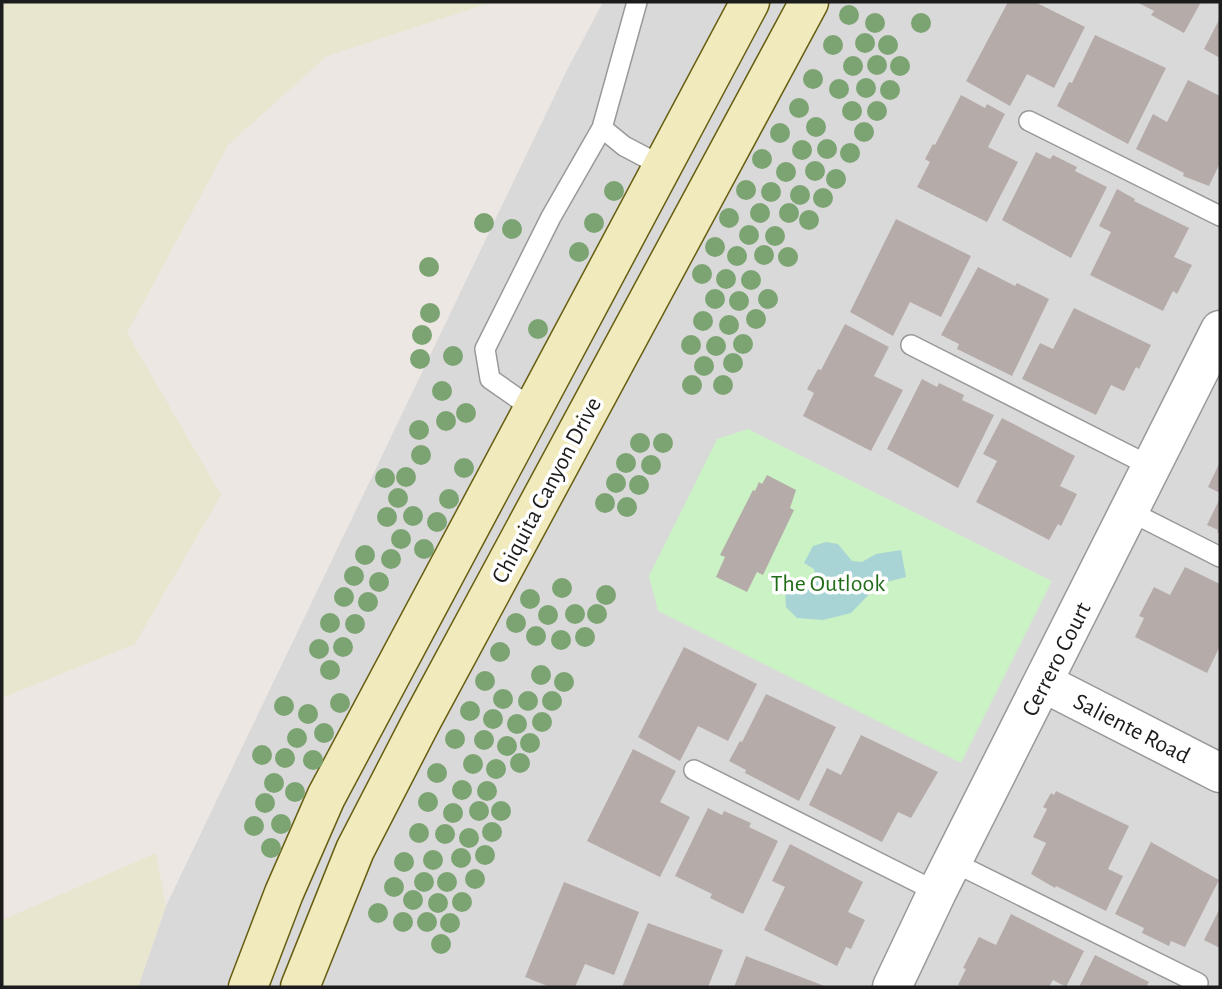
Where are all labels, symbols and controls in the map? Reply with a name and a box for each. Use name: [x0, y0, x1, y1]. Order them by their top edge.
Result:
street label: Chiquita Canyon Drive: [488, 394, 606, 587]
park label: The Outlook: [771, 572, 885, 596]
street label: Cerrero Court: [1018, 598, 1096, 720]
street label: Saliente Road: [1069, 689, 1194, 768]

